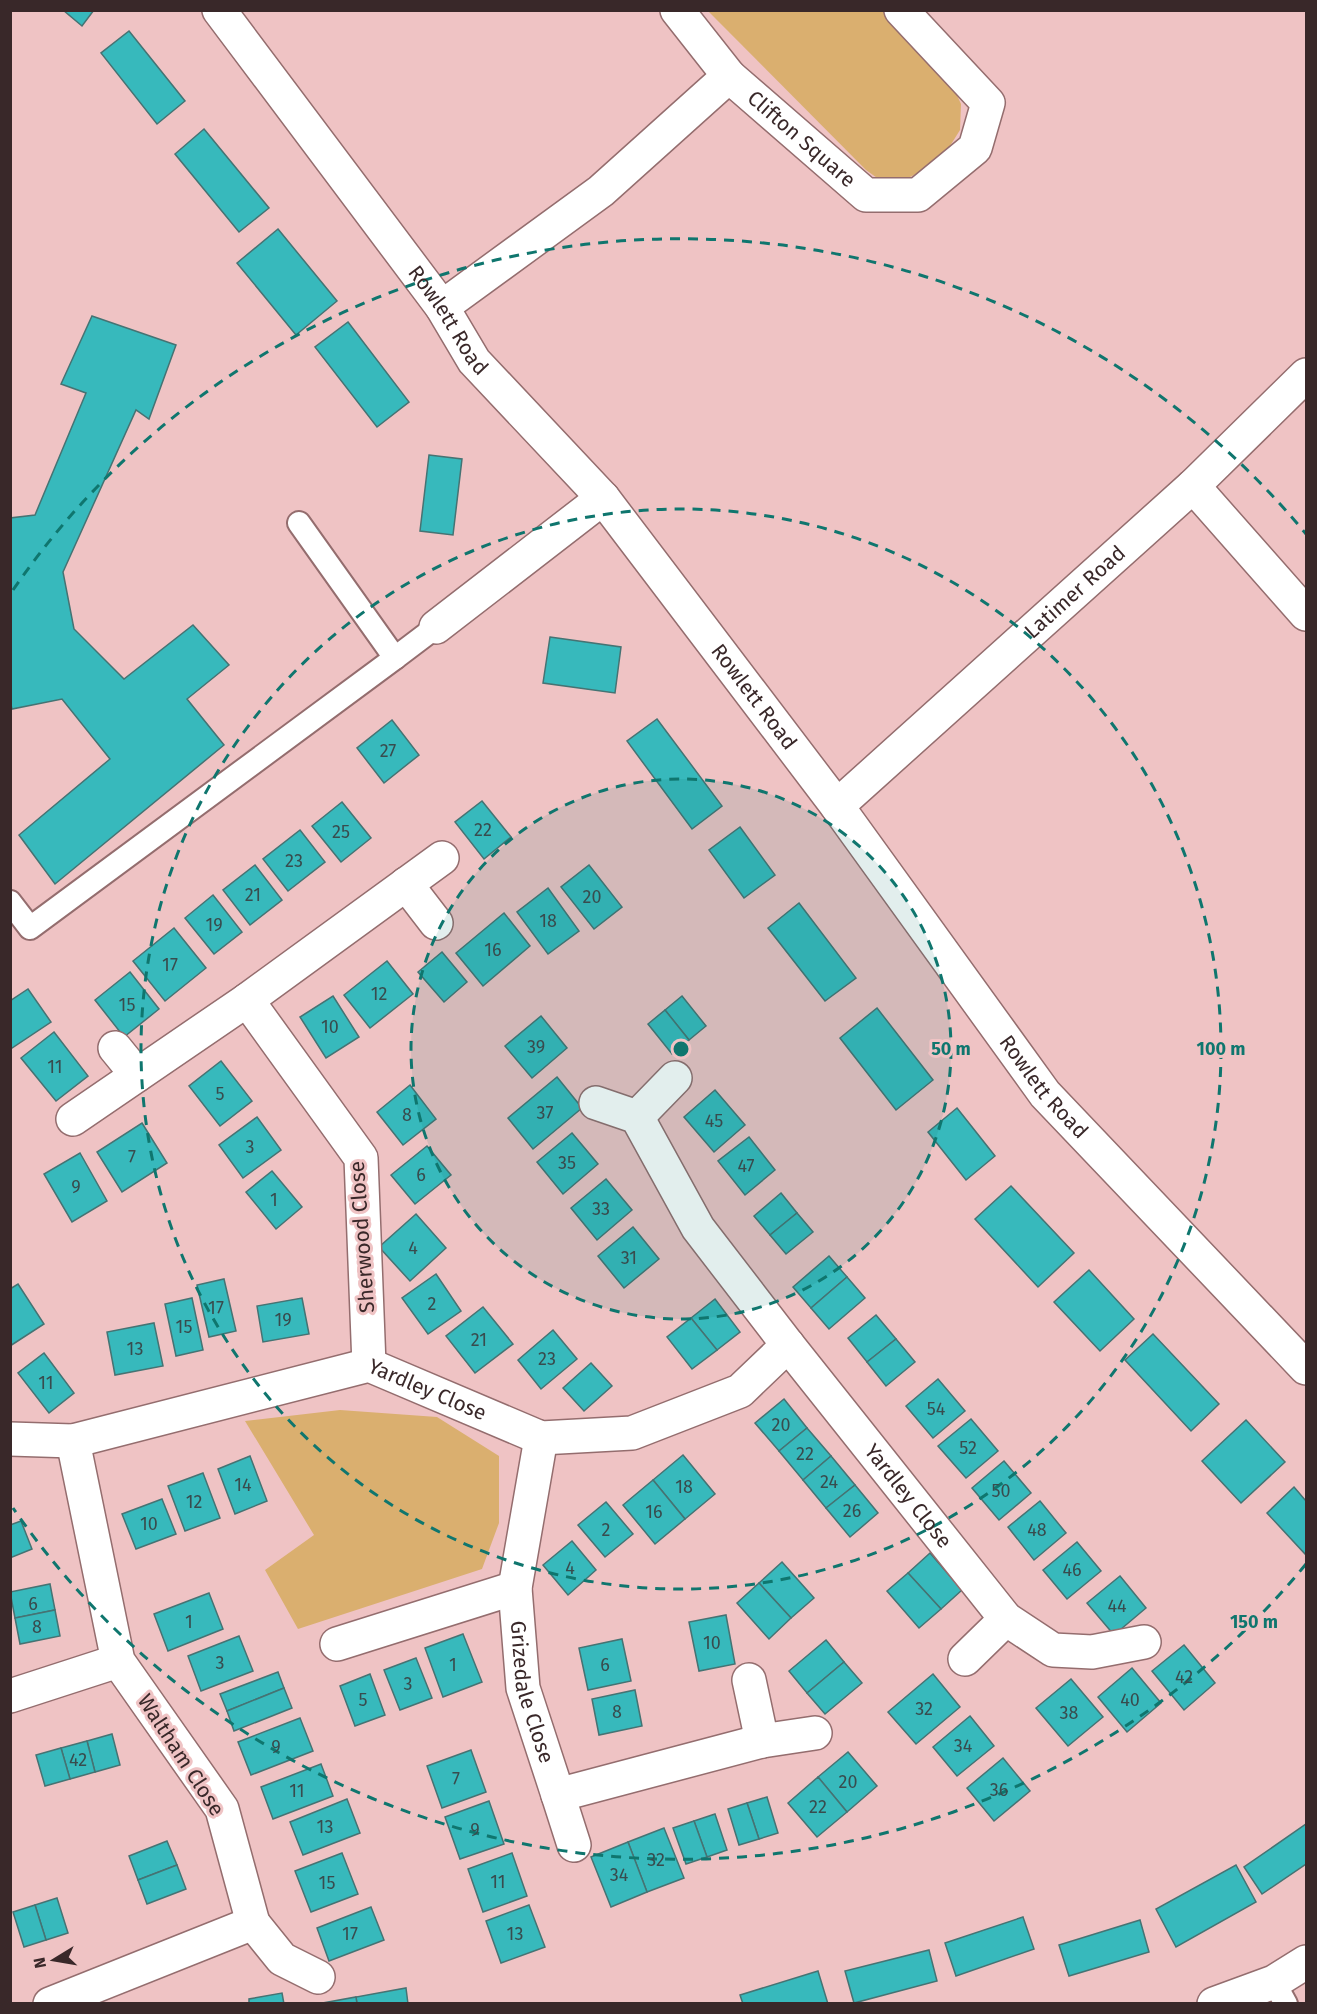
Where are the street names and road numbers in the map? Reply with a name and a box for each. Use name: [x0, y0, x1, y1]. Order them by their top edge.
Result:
street label: Clifton Square: [742, 85, 861, 193]
street label: Rowlett Road: [402, 260, 494, 381]
street label: Latimer Road: [1019, 540, 1131, 644]
street label: Rowlett Road: [705, 639, 803, 755]
street label: Rowlett Road: [994, 1030, 1094, 1144]
street label: Sherwood Close: [344, 1160, 380, 1314]
street label: Yardley Close: [364, 1353, 490, 1426]
street label: Yardley Close: [859, 1439, 958, 1553]
street label: Grizedale Close: [505, 1620, 560, 1767]
street label: Waltham Close: [132, 1689, 230, 1821]

